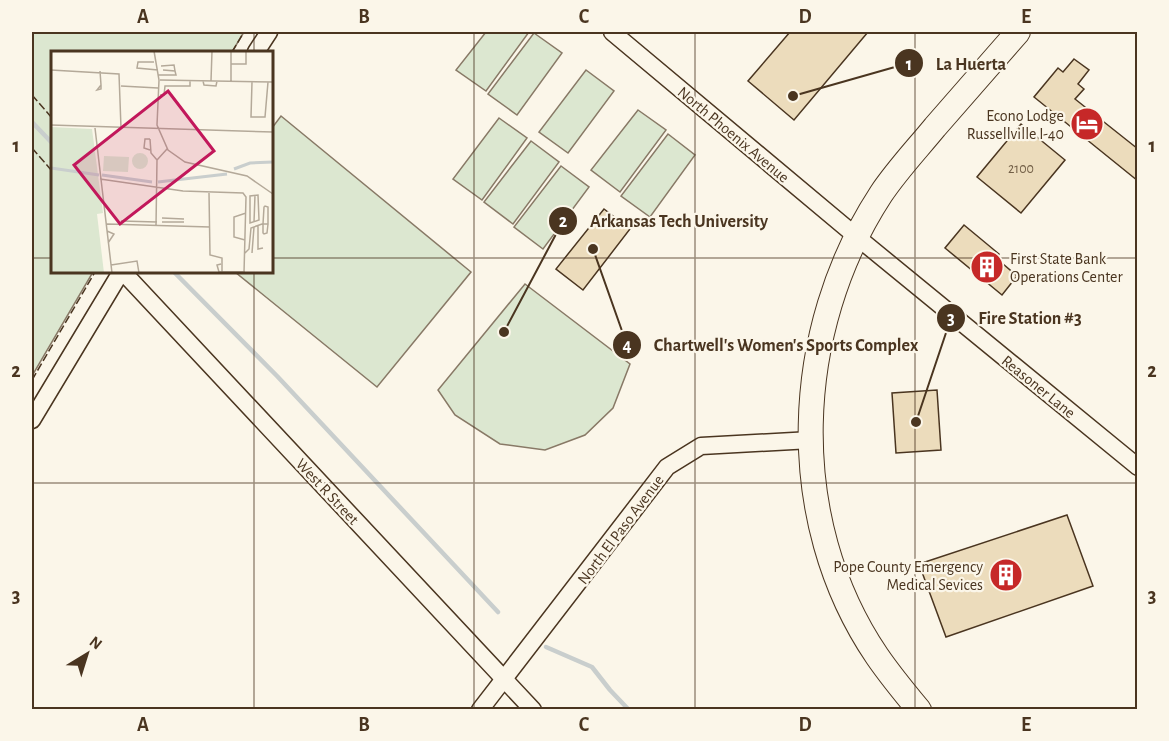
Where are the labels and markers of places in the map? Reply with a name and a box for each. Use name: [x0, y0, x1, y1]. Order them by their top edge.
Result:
callout: La Huerta: [894, 45, 1018, 81]
hotel icon: Econo Lodge Russellville I-40: [1069, 106, 1105, 142]
place label: Econo Lodge Russellville I-40: [967, 108, 1064, 142]
callout: Arkansas Tech University: [548, 203, 780, 239]
building icon: First State Bank Operations Center: [969, 249, 1005, 285]
place label: First State Bank Operations Center: [1010, 251, 1123, 285]
callout: Fire Station #3: [936, 300, 1094, 336]
callout: Chartwell's Women's Sports Complex: [612, 327, 930, 363]
building icon: Pope County Emergency Medical Sevices: [988, 557, 1024, 593]
place label: Pope County Emergency Medical Sevices: [833, 559, 983, 593]

